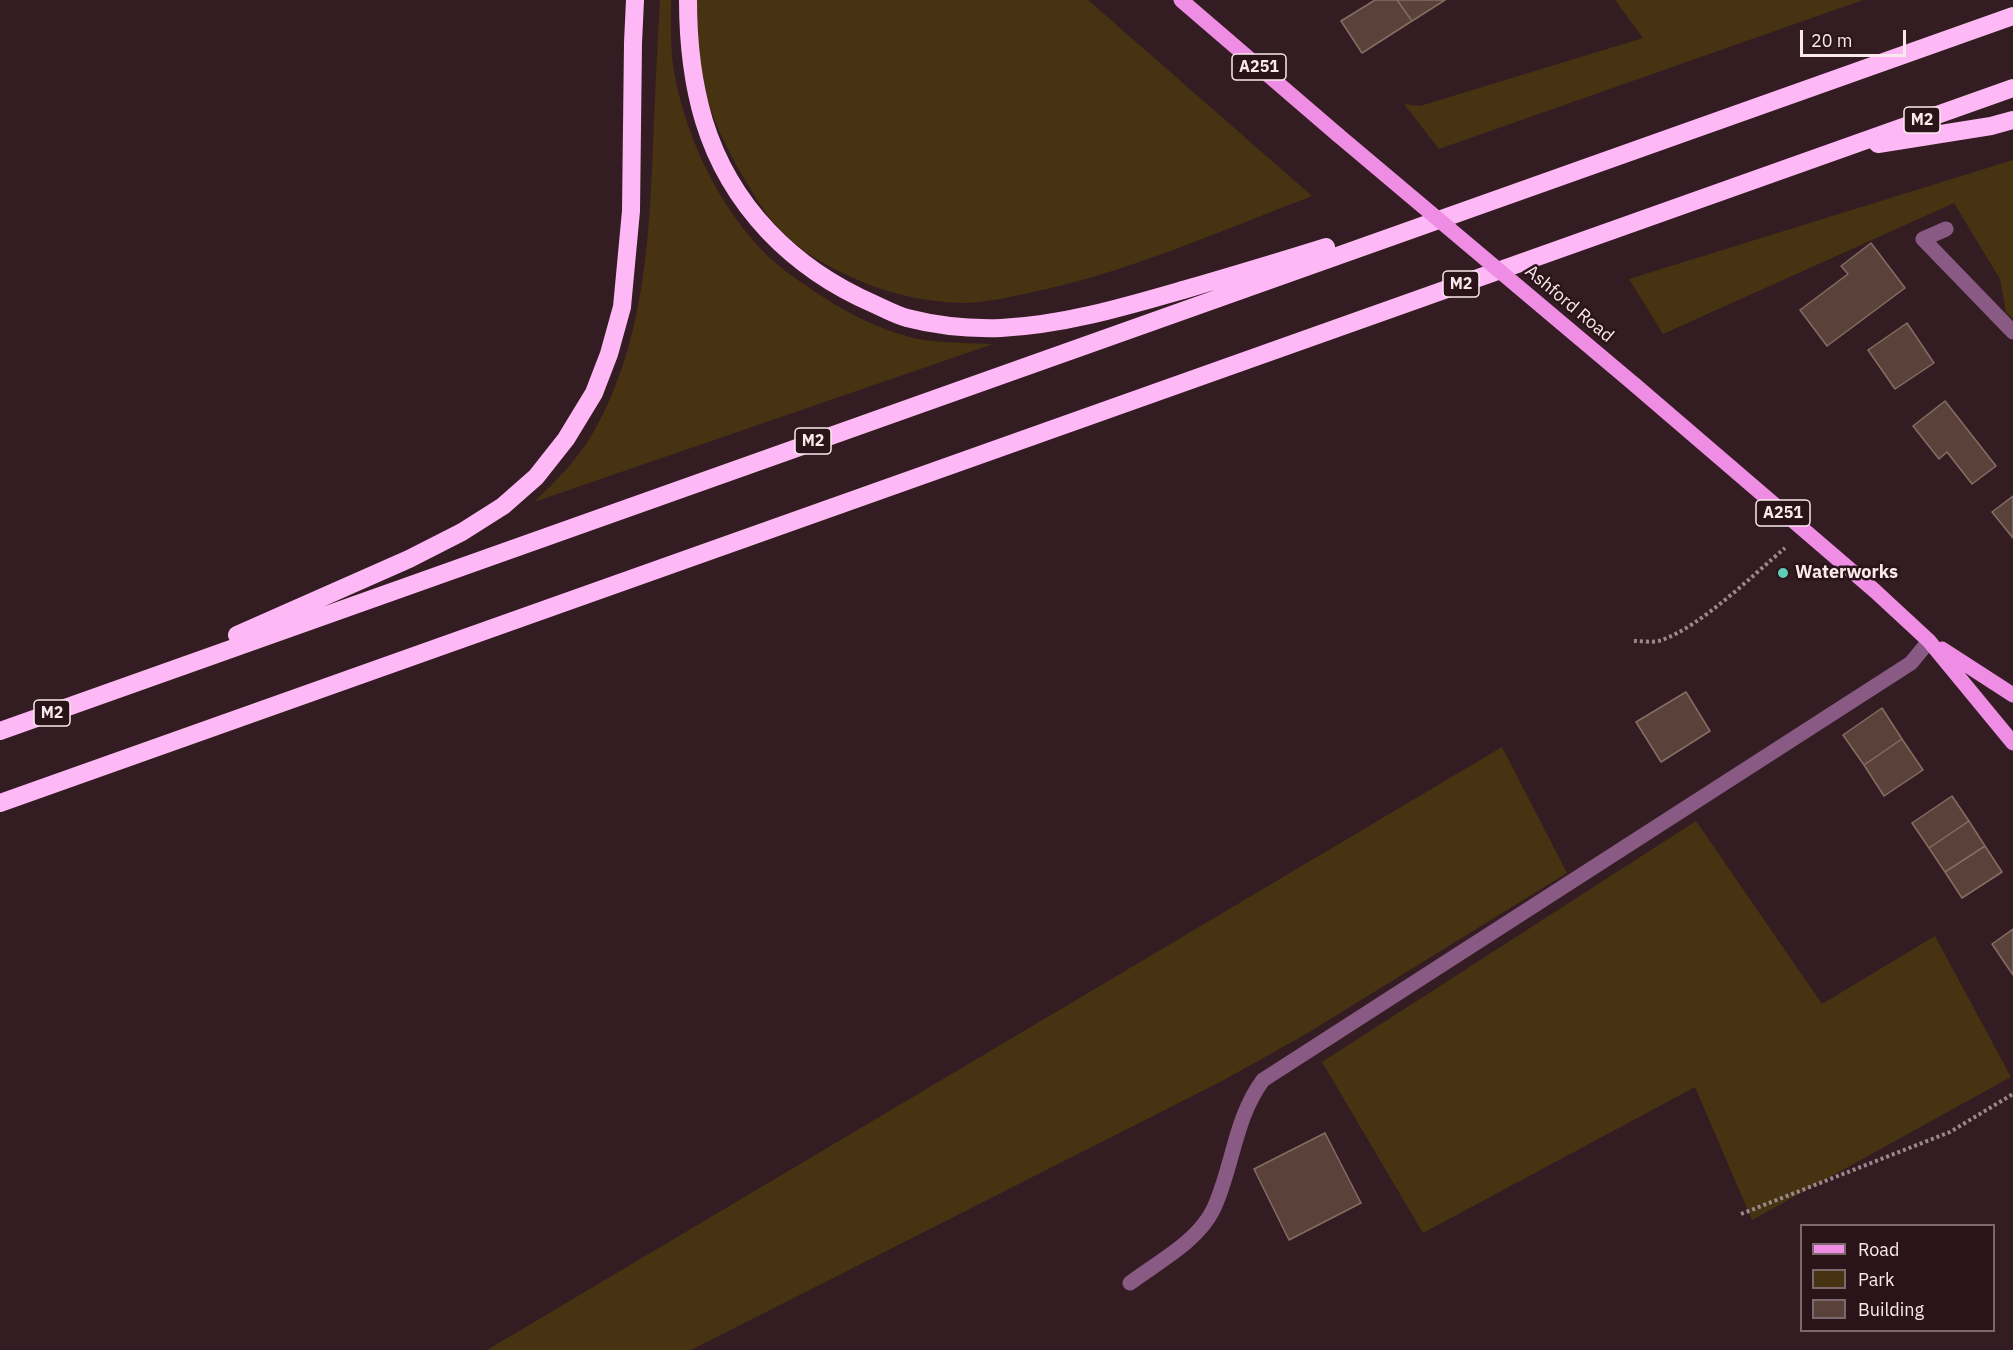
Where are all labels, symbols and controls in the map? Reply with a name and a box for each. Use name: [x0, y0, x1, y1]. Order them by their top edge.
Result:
scale bar: [1803, 18, 1910, 56]
text: 20 m: [1811, 29, 1853, 52]
road number: A251: [1232, 54, 1286, 80]
road number: M2: [1904, 107, 1940, 133]
street label: Ashford Road: [1520, 261, 1618, 347]
road number: M2: [1443, 271, 1479, 297]
road number: M2: [795, 428, 831, 454]
road number: A251: [1756, 500, 1810, 526]
place label: Waterworks: [1795, 562, 1898, 584]
marker: Waterworks: [1776, 566, 1790, 580]
road number: M2: [34, 700, 70, 726]
legend: [1800, 1224, 1995, 1332]
text: Road: [1858, 1238, 1899, 1261]
text: Park: [1858, 1268, 1894, 1291]
text: Building: [1858, 1298, 1924, 1321]

